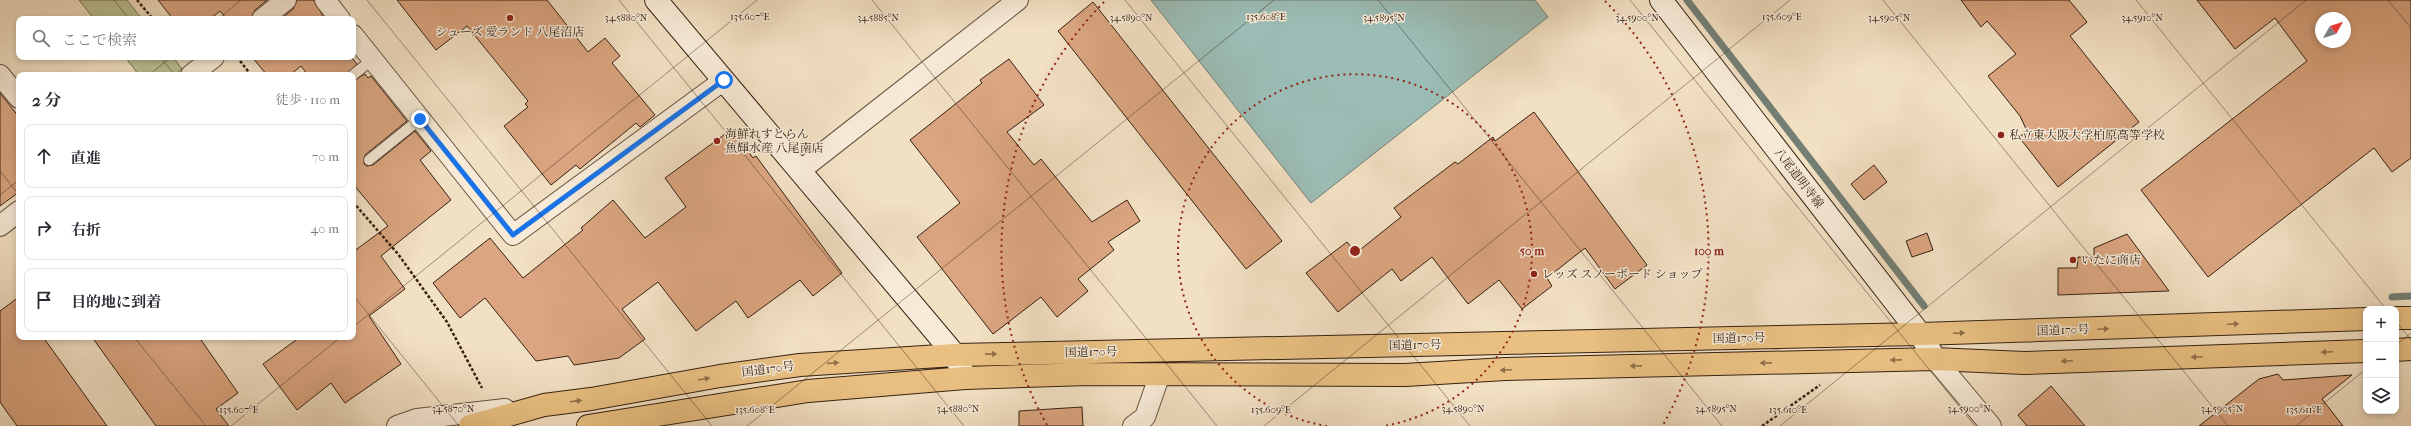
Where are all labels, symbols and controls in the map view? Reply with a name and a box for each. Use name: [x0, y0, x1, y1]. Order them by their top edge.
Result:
text: 135.607°E: [730, 11, 770, 23]
text: 135.608°E: [1246, 11, 1286, 23]
text: 135.609°E: [1762, 11, 1802, 23]
text: 34.5880°N: [605, 12, 648, 24]
text: 34.5885°N: [857, 12, 899, 24]
text: 34.5890°N: [1109, 12, 1153, 24]
text: 34.5895°N: [1363, 12, 1405, 24]
text: 34.5900°N: [1615, 12, 1659, 24]
text: 34.5905°N: [1868, 12, 1911, 24]
text: 34.5910°N: [2121, 12, 2163, 24]
north arrow: [2315, 12, 2351, 48]
marker: シューズ 愛ランド 八尾沼店: [505, 13, 515, 23]
search box: [16, 16, 356, 60]
place label: シューズ 愛ランド 八尾沼店: [436, 25, 584, 39]
icon: search: [30, 27, 52, 49]
text: ここで検索: [62, 31, 137, 49]
route start: [715, 71, 733, 89]
text: 2 分: [32, 90, 61, 110]
text: 徒歩 · 110 m: [276, 92, 340, 107]
route end: [411, 110, 429, 128]
place label: 海鮮れすとらん 魚輝水産 八尾南店: [725, 127, 824, 155]
place label: 私立東大阪大学柏原高等学校: [2009, 128, 2165, 142]
marker: 私立東大阪大学柏原高等学校: [1996, 130, 2006, 140]
marker: 海鮮れすとらん 魚輝水産 八尾南店: [712, 136, 722, 146]
icon: ahead: [33, 145, 55, 167]
street label: 八尾道明寺線: [1771, 145, 1827, 211]
text: 直進: [71, 149, 101, 167]
text: 70 m: [312, 149, 339, 164]
icon: right: [33, 217, 55, 239]
text: 右折: [71, 221, 101, 239]
text: 40 m: [311, 221, 339, 236]
centre of rings: [1348, 244, 1362, 258]
text: 50 m: [1520, 244, 1545, 258]
text: 100 m: [1694, 244, 1725, 258]
place label: いたに商店: [2081, 253, 2141, 267]
marker: いたに商店: [2068, 255, 2078, 265]
place label: レッズ スノーボード ショップ: [1542, 267, 1702, 281]
marker: レッズ スノーボード ショップ: [1529, 269, 1539, 279]
icon: arrive: [33, 289, 55, 311]
text: 目的地に到着: [71, 293, 161, 311]
map controls: [2363, 306, 2399, 414]
button: +: [2363, 306, 2399, 342]
one-way arrow: [2227, 321, 2239, 328]
street label: 国道170号: [2036, 322, 2090, 338]
one-way arrow: [2097, 326, 2110, 332]
one-way arrow: [1953, 330, 1966, 336]
street label: 国道170号: [1713, 331, 1765, 345]
street label: 国道170号: [1389, 338, 1441, 352]
button: −: [2363, 342, 2399, 378]
street label: 国道170号: [1065, 345, 1117, 359]
one-way arrow: [2320, 349, 2333, 355]
one-way arrow: [985, 351, 998, 357]
one-way arrow: [2191, 353, 2203, 360]
one-way arrow: [1889, 357, 1902, 363]
one-way arrow: [2061, 358, 2073, 365]
street label: 国道170号: [741, 359, 795, 379]
one-way arrow: [827, 360, 839, 367]
one-way arrow: [1759, 360, 1772, 366]
one-way arrow: [1629, 363, 1642, 369]
one-way arrow: [1500, 366, 1512, 373]
one-way arrow: [698, 375, 710, 381]
button: layers: [2363, 378, 2399, 414]
one-way arrow: [570, 398, 582, 404]
text: 34.5870°N: [432, 403, 475, 415]
text: 34.5880°N: [937, 403, 980, 415]
text: 34.5890°N: [1441, 403, 1485, 415]
text: 34.5895°N: [1695, 403, 1737, 415]
text: 34.5900°N: [1947, 403, 1991, 415]
text: 34.5905°N: [2201, 403, 2244, 415]
text: 135.607°E: [219, 404, 259, 416]
text: 135.608°E: [735, 404, 775, 416]
text: 135.609°E: [1251, 404, 1291, 416]
text: 135.610°E: [1769, 404, 1807, 416]
text: 135.611°E: [2286, 404, 2322, 416]

